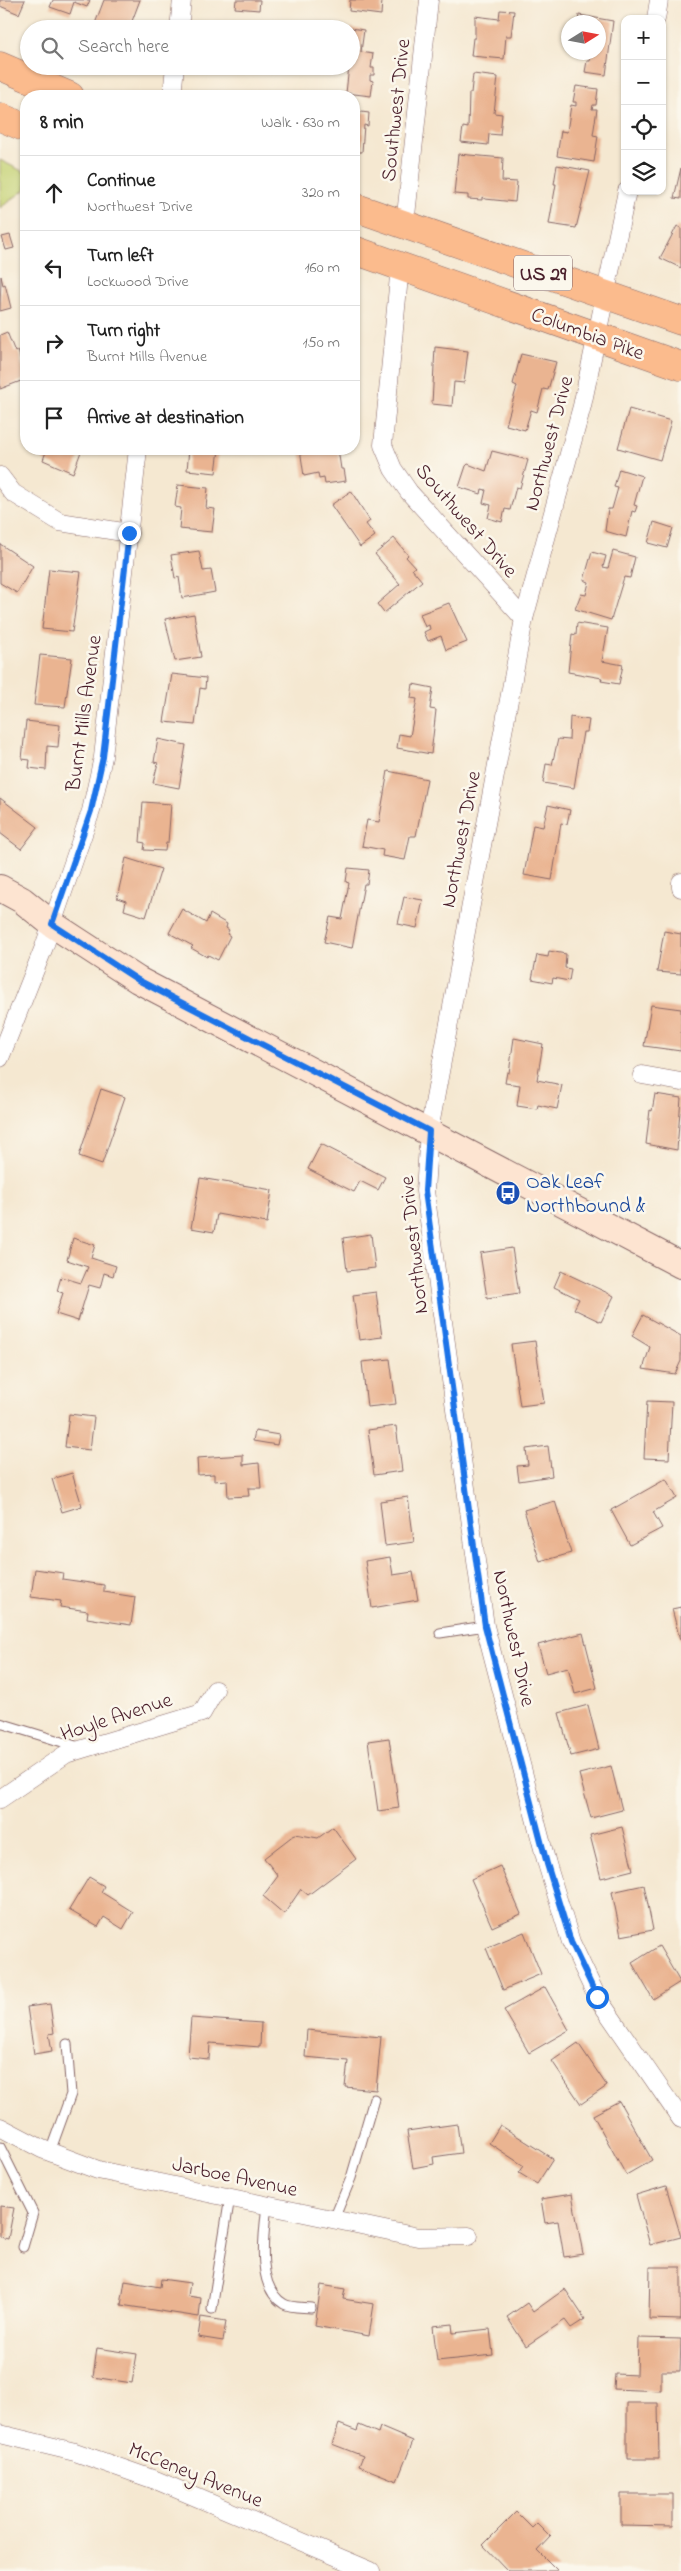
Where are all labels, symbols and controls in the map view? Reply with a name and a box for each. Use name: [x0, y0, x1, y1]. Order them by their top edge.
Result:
north arrow: [561, 15, 606, 60]
map controls: [621, 15, 666, 195]
button: +: [621, 15, 666, 60]
search box: [20, 20, 360, 75]
icon: search: [38, 34, 66, 62]
text: Search here: [78, 34, 169, 61]
street label: Southwest Drive: [375, 37, 419, 183]
button: −: [621, 60, 666, 105]
button: locate: [621, 105, 666, 150]
text: 8 min: [40, 108, 84, 138]
text: Walk · 630 m: [261, 111, 340, 135]
button: layers: [621, 150, 666, 195]
text: Continue: [87, 168, 155, 195]
icon: ahead: [40, 179, 68, 207]
text: 320 m: [302, 181, 340, 205]
text: Northwest Drive: [87, 195, 193, 219]
text: Turn left: [87, 243, 154, 270]
icon: left: [40, 254, 68, 282]
text: 160 m: [305, 256, 340, 280]
road number: US 29: [514, 256, 572, 290]
text: Lockwood Drive: [87, 270, 189, 294]
street label: Columbia Pike: [527, 301, 649, 369]
text: Turn right: [87, 318, 160, 345]
icon: right: [40, 329, 68, 357]
text: 150 m: [302, 331, 340, 355]
text: Burnt Mills Avenue: [87, 345, 207, 369]
street label: Northwest Drive: [517, 372, 583, 514]
icon: arrive: [40, 404, 68, 432]
text: Arrive at destination: [87, 405, 244, 432]
street label: Southwest Drive: [407, 457, 524, 586]
route end: [118, 522, 141, 545]
street label: Burnt Mills Avenue: [59, 633, 111, 794]
street label: Northwest Drive: [434, 768, 490, 910]
place label: Oak Leaf Northbound &: [526, 1168, 646, 1222]
street label: Northwest Drive: [393, 1174, 437, 1315]
bus stop icon: Oak Leaf Northbound &: [495, 1180, 521, 1206]
street label: Northwest Drive: [484, 1567, 542, 1710]
street label: Hoyle Avenue: [57, 1686, 177, 1752]
route start: [586, 1986, 609, 2009]
street label: Jarboe Avenue: [169, 2150, 301, 2206]
street label: McCeney Avenue: [123, 2435, 267, 2519]

